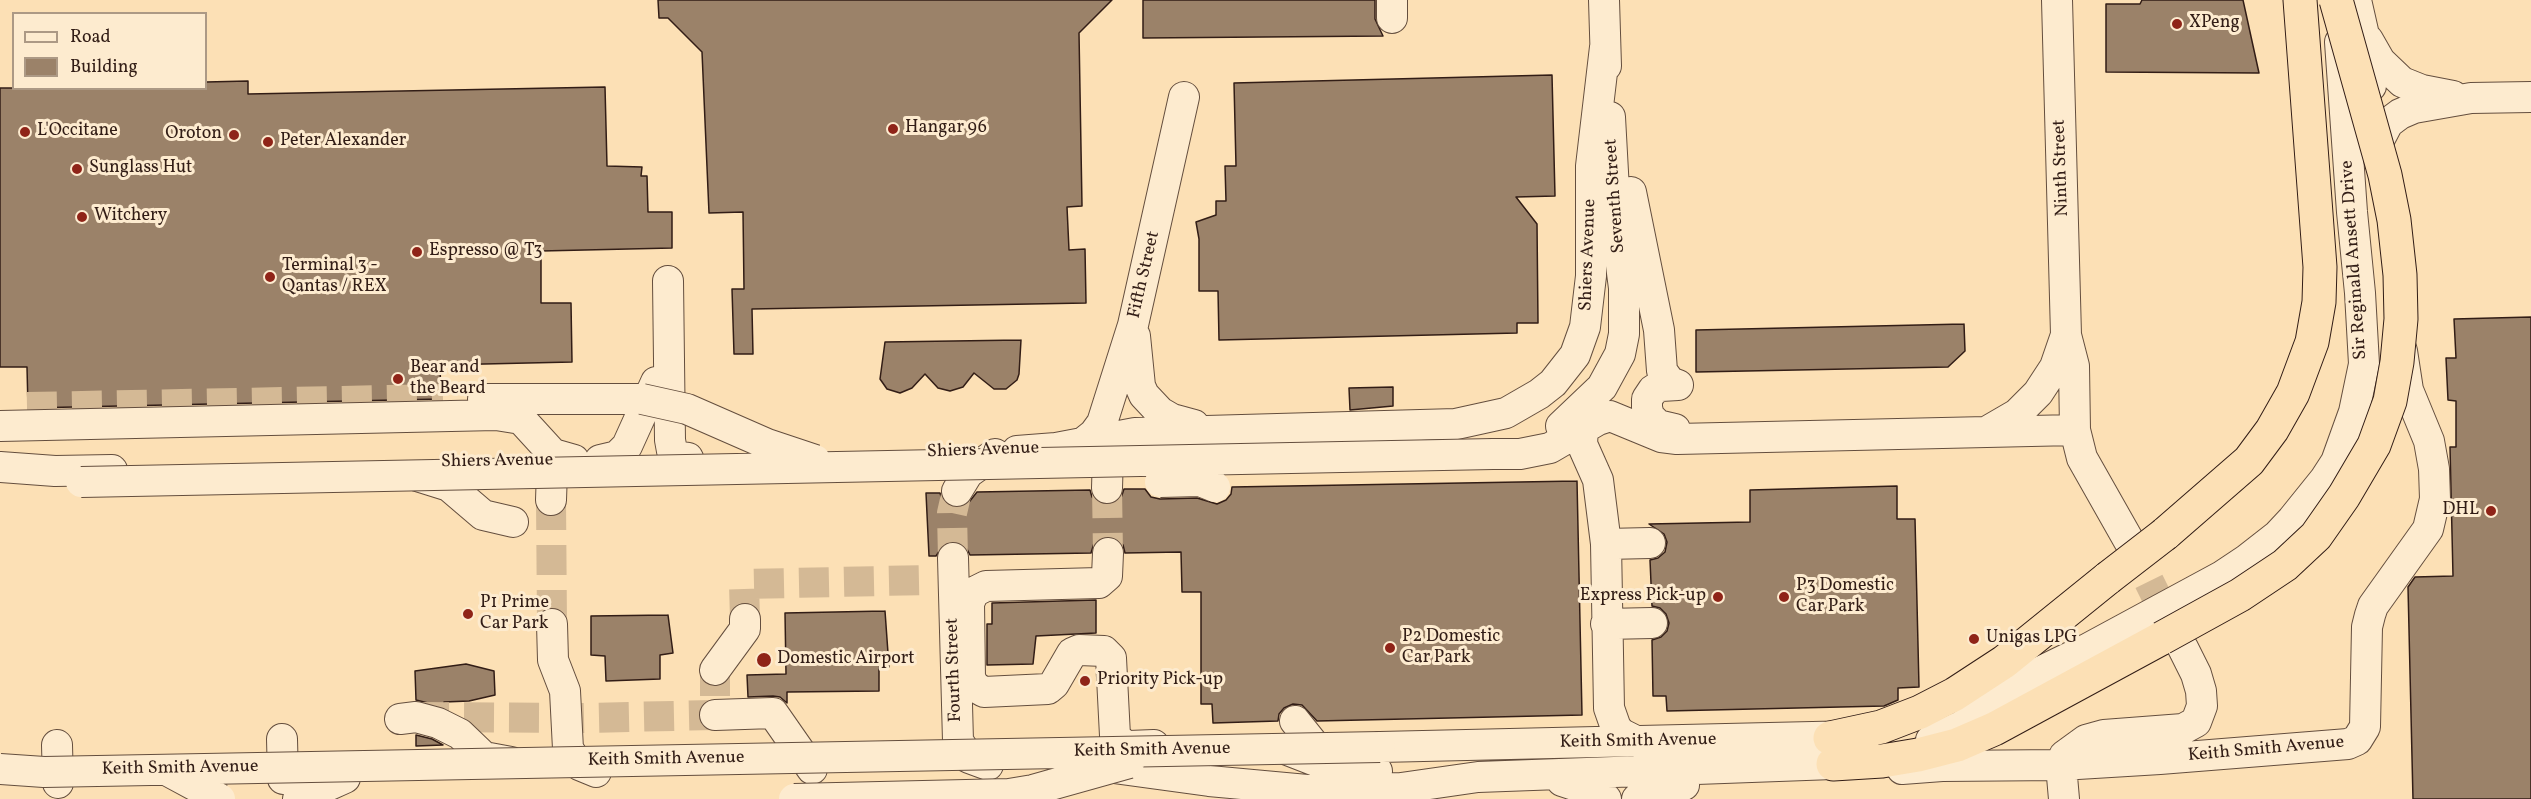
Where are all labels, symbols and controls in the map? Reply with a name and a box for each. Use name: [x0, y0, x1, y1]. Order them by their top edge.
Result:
legend: [12, 12, 207, 90]
place label: XPeng: [2189, 13, 2240, 35]
marker: XPeng: [2170, 17, 2184, 31]
text: Road: [70, 25, 111, 50]
text: Building: [70, 55, 138, 80]
place label: Hangar 96: [905, 118, 987, 140]
street label: Ninth Street: [2050, 119, 2074, 217]
place label: L'Occitane: [37, 121, 118, 143]
marker: Hangar 96: [886, 122, 900, 136]
place label: Oroton: [165, 124, 222, 146]
marker: L'Occitane: [18, 125, 32, 139]
marker: Oroton: [227, 128, 241, 142]
place label: Peter Alexander: [280, 131, 406, 153]
marker: Peter Alexander: [261, 135, 275, 149]
street label: Seventh Street: [1601, 138, 1631, 254]
place label: Sunglass Hut: [89, 158, 192, 180]
street label: Sir Reginald Ansett Drive: [2337, 159, 2373, 361]
marker: Sunglass Hut: [70, 162, 84, 176]
street label: Shiers Avenue: [1576, 198, 1602, 312]
place label: Witchery: [94, 206, 167, 228]
marker: Witchery: [75, 210, 89, 224]
street label: Fifth Street: [1124, 229, 1166, 321]
place label: Espresso @ T3: [429, 241, 543, 263]
marker: Espresso @ T3: [410, 245, 424, 259]
place label: Terminal 3 - Qantas / REX: [282, 256, 387, 298]
marker: Terminal 3 - Qantas / REX: [263, 270, 277, 284]
place label: Bear and the Beard: [410, 358, 486, 400]
marker: Bear and the Beard: [391, 372, 405, 386]
street label: Shiers Avenue: [926, 438, 1040, 464]
street label: Shiers Avenue: [441, 450, 553, 474]
place label: DHL: [2442, 500, 2479, 522]
marker: DHL: [2484, 504, 2498, 518]
place label: P3 Domestic Car Park: [1796, 576, 1894, 618]
place label: Express Pick-up: [1580, 586, 1706, 608]
marker: Express Pick-up: [1711, 590, 1725, 604]
marker: P3 Domestic Car Park: [1777, 590, 1791, 604]
place label: P1 Prime Car Park: [480, 593, 549, 636]
marker: P1 Prime Car Park: [461, 607, 475, 621]
street label: Fourth Street: [942, 618, 968, 722]
place label: P2 Domestic Car Park: [1402, 627, 1500, 670]
place label: Unigas LPG: [1986, 628, 2077, 650]
marker: Unigas LPG: [1967, 632, 1981, 646]
marker: P2 Domestic Car Park: [1383, 641, 1397, 655]
place label: Domestic Airport: [777, 649, 915, 671]
marker: Domestic Airport: [755, 651, 773, 669]
place label: Priority Pick-up: [1097, 670, 1223, 692]
marker: Priority Pick-up: [1078, 674, 1092, 688]
street label: Keith Smith Avenue: [1559, 730, 1717, 754]
street label: Keith Smith Avenue: [2187, 732, 2345, 768]
street label: Keith Smith Avenue: [1073, 739, 1231, 763]
street label: Keith Smith Avenue: [587, 748, 745, 772]
street label: Keith Smith Avenue: [101, 757, 259, 781]

